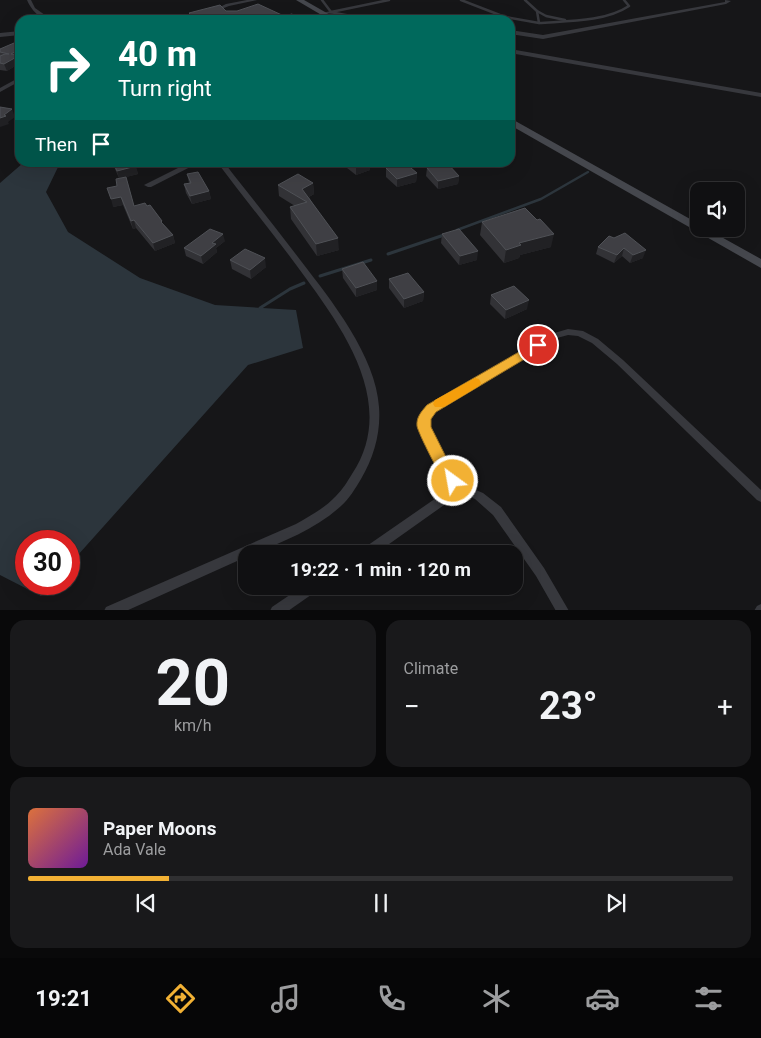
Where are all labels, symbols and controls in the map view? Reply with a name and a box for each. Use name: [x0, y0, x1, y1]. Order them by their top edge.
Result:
text: 40 m: [118, 34, 197, 75]
icon: right: [35, 35, 100, 100]
text: Turn right: [118, 76, 212, 101]
icon: arrive: [87, 130, 115, 158]
text: Then: [35, 133, 77, 156]
map controls: [690, 182, 745, 237]
button: sound: [690, 182, 745, 237]
pin: [517, 324, 559, 366]
icon: arrive: [524, 331, 552, 359]
position arrow: [426, 454, 478, 506]
speed limit sign: 30: [15, 530, 80, 595]
text: 19:22 · 1 min · 120 m: [290, 558, 471, 581]
text: 20: [155, 645, 230, 721]
text: Climate: [404, 659, 458, 678]
text: 23°: [539, 684, 598, 728]
text: −: [404, 690, 420, 723]
text: +: [717, 690, 733, 723]
text: km/h: [174, 716, 212, 735]
text: Paper Moons: [103, 817, 216, 840]
text: Ada Vale: [103, 840, 166, 859]
icon: previous: [132, 889, 160, 917]
icon: pause: [367, 889, 395, 917]
icon: next: [602, 889, 630, 917]
icon: directions: [163, 981, 198, 1016]
icon: music: [268, 981, 303, 1016]
icon: phone: [374, 981, 409, 1016]
icon: climate: [479, 981, 514, 1016]
icon: car: [585, 981, 620, 1016]
icon: filters: [691, 981, 726, 1016]
text: 19:21: [35, 986, 92, 1011]

